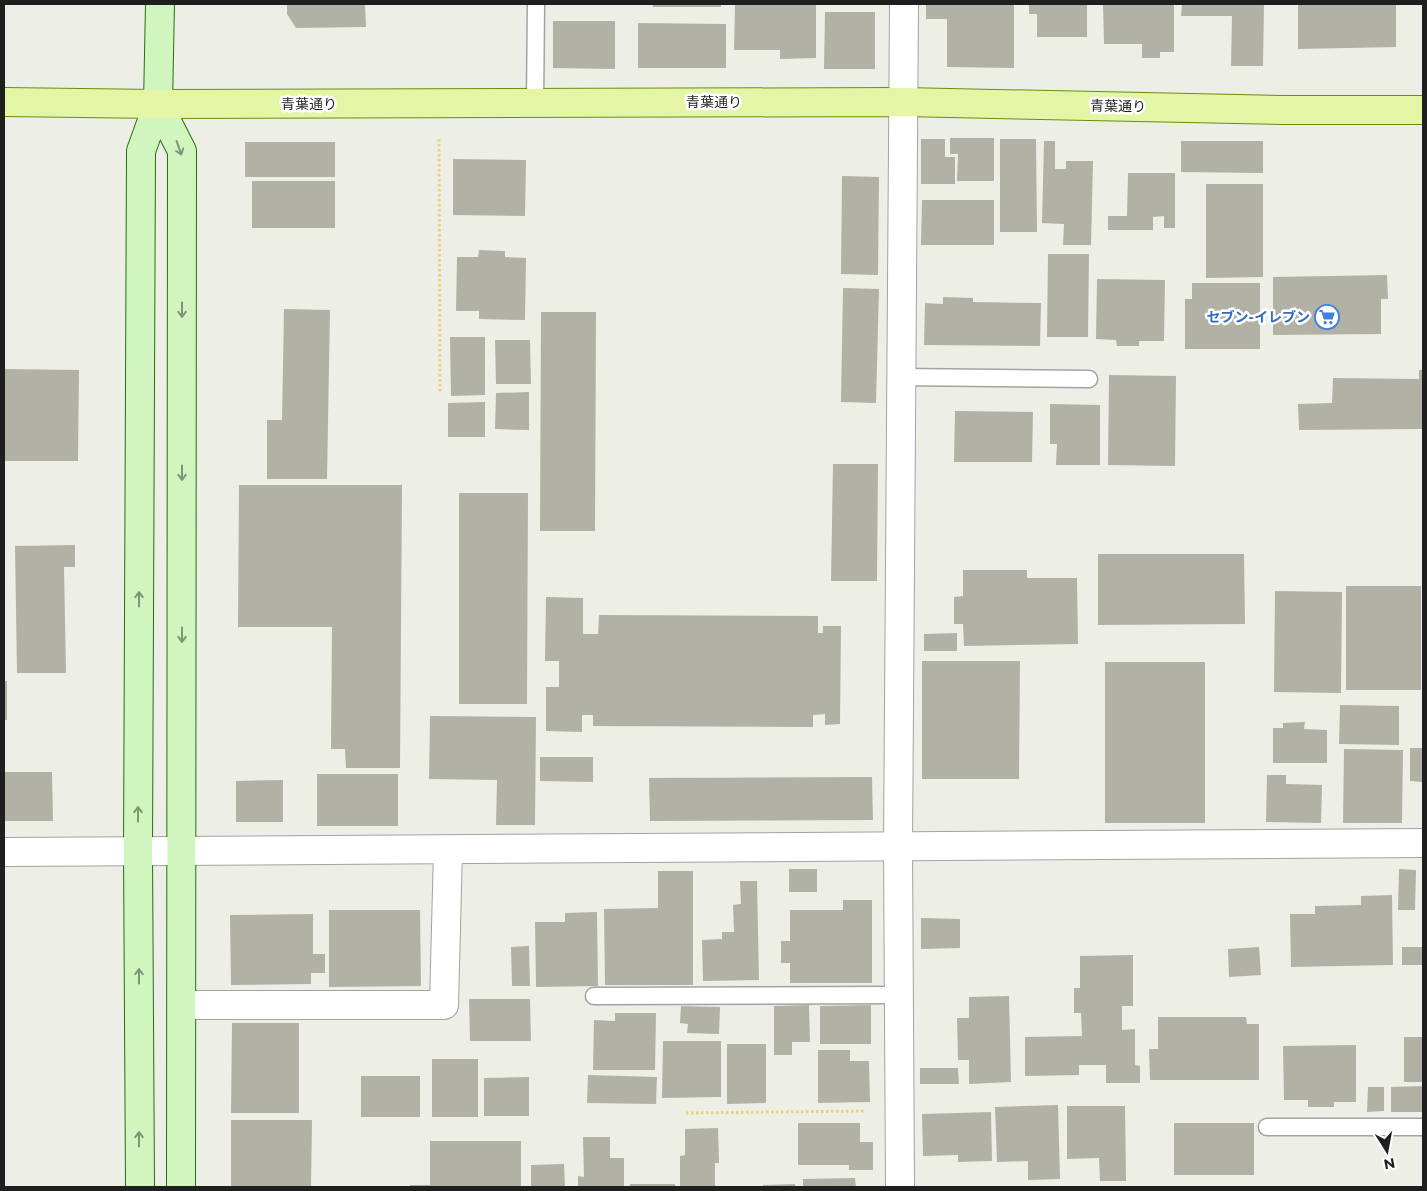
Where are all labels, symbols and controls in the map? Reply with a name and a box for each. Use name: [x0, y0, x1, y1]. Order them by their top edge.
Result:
street label: 青葉通り: [686, 93, 742, 111]
street label: 青葉通り: [281, 95, 337, 113]
street label: 青葉通り: [1090, 97, 1146, 115]
one-way arrow: [175, 140, 184, 155]
one-way arrow: [177, 302, 187, 318]
supermarket icon: セブン-イレブン: [1314, 304, 1340, 330]
place label: セブン-イレブン: [1207, 308, 1310, 326]
one-way arrow: [177, 464, 187, 480]
one-way arrow: [134, 591, 144, 607]
one-way arrow: [177, 626, 187, 643]
one-way arrow: [133, 806, 143, 822]
one-way arrow: [134, 968, 144, 984]
north arrow: [1362, 1126, 1412, 1176]
one-way arrow: [134, 1131, 144, 1147]
text: N: [1382, 1154, 1397, 1174]

